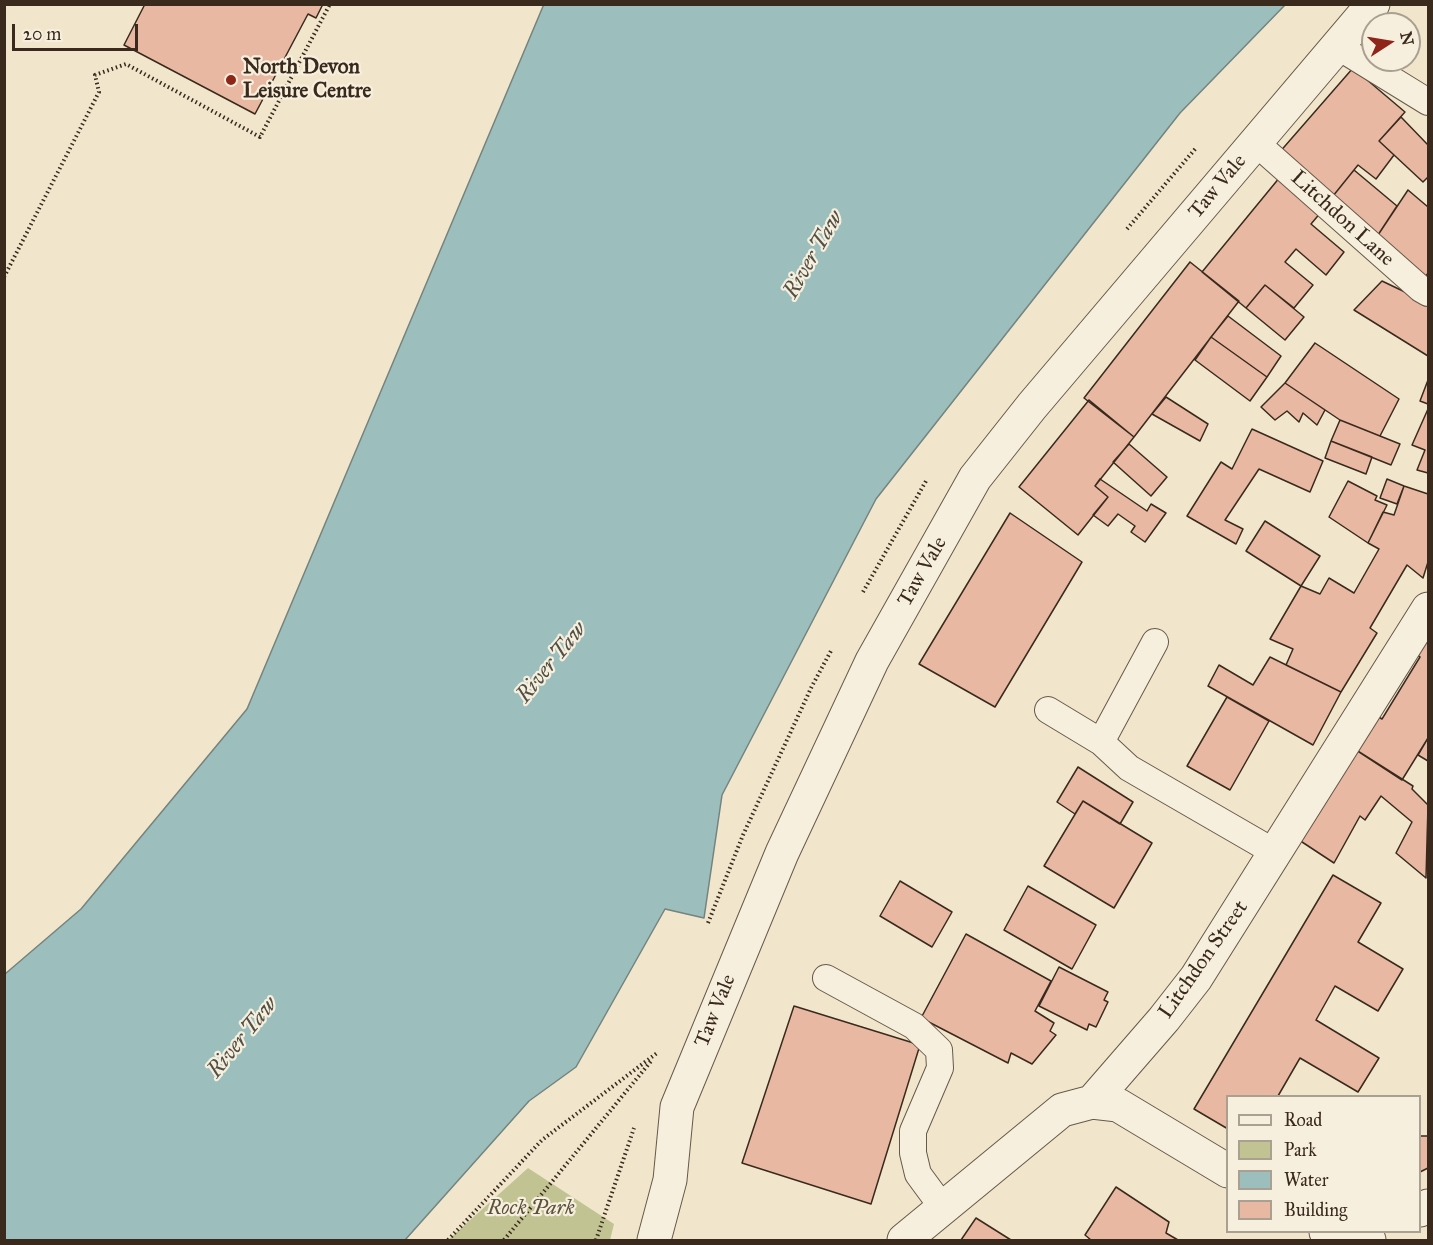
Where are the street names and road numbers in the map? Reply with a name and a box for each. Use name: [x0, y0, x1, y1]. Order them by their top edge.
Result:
street label: Taw Vale: [1184, 150, 1252, 224]
street label: Litchdon Lane: [1285, 166, 1399, 272]
street label: Taw Vale: [893, 533, 953, 611]
street label: Litchdon Street: [1154, 896, 1254, 1024]
street label: Taw Vale: [690, 971, 742, 1051]

